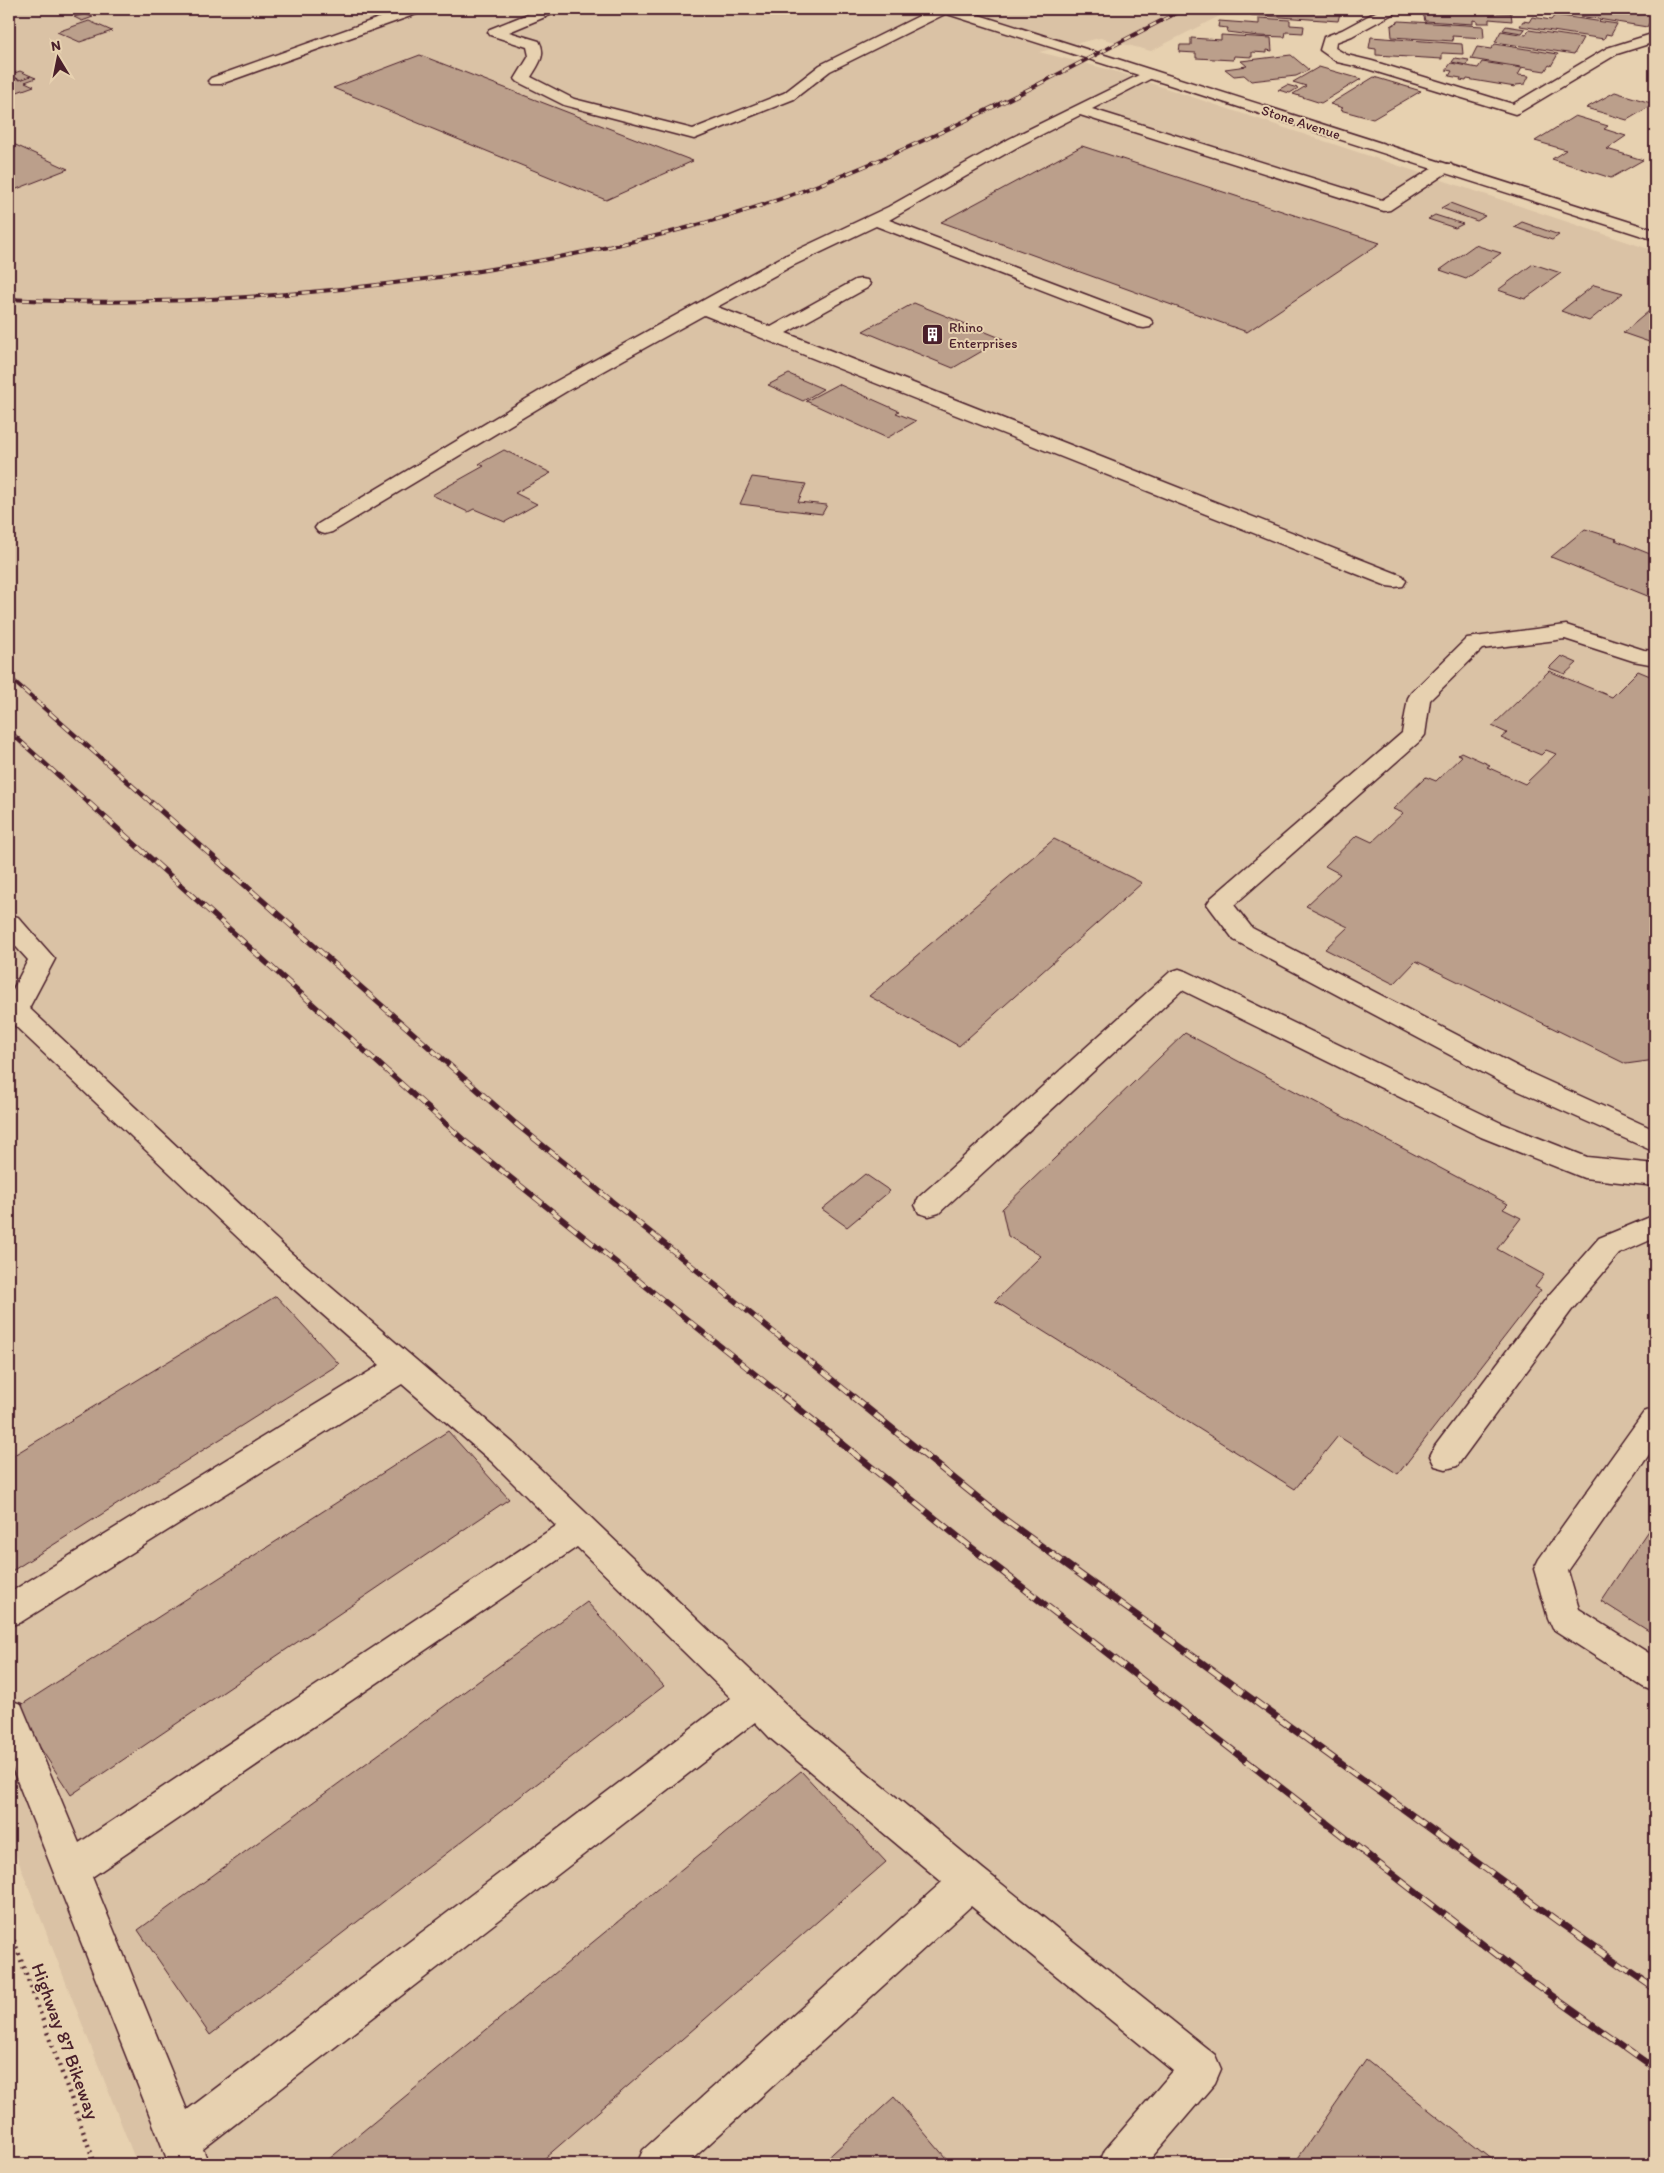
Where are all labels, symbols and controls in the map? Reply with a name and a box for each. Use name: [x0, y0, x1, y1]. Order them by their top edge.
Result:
north arrow: [32, 32, 82, 82]
text: N: [50, 36, 62, 55]
street label: Stone Avenue: [1259, 102, 1343, 143]
place label: Rhino Enterprises: [949, 319, 1018, 352]
building icon: Rhino Enterprises: [921, 323, 945, 347]
street label: Highway 87 Bikeway: [27, 1960, 105, 2123]

